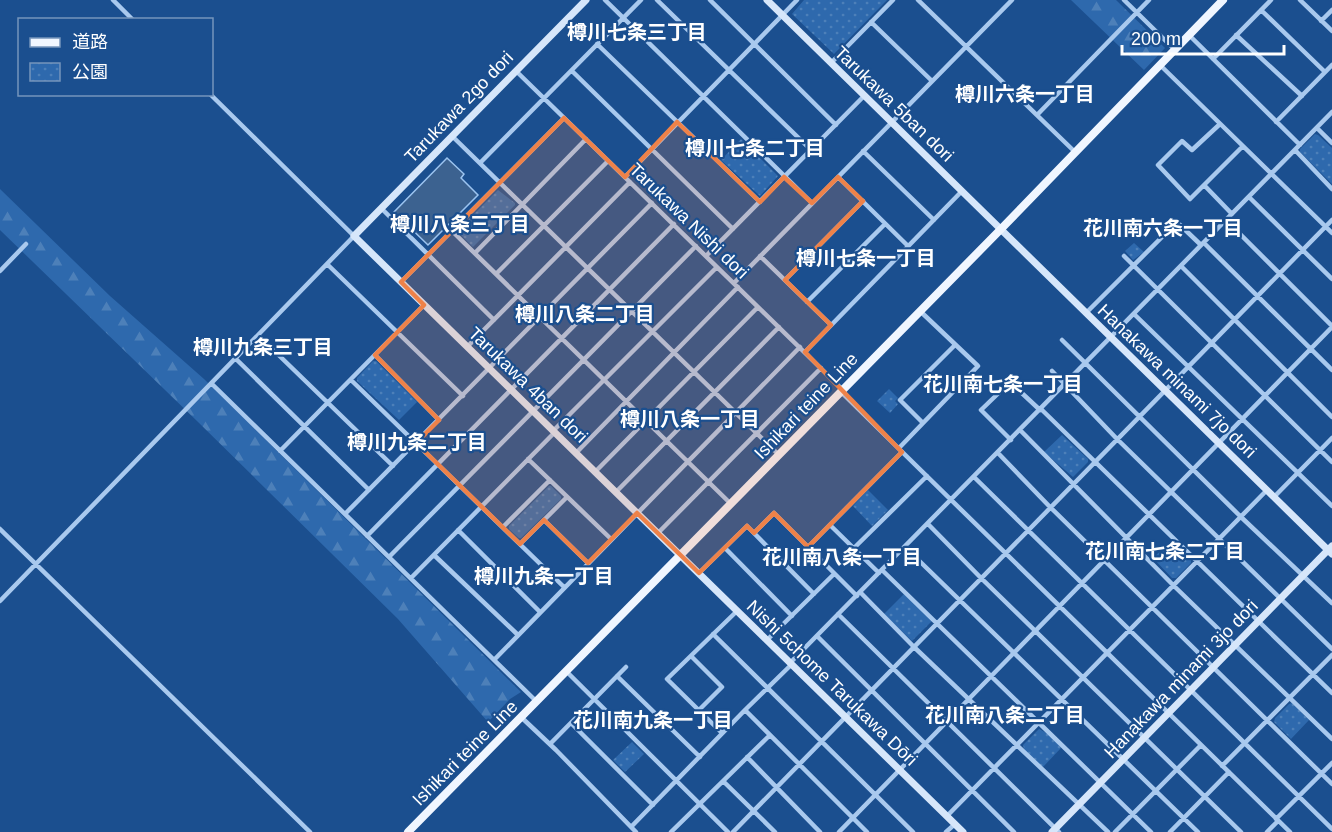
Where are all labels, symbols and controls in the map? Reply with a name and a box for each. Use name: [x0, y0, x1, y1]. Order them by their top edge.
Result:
legend: [18, 18, 213, 96]
scale bar: [1122, 18, 1284, 56]
district label: 樽川七条三丁目: [567, 21, 707, 43]
text: 200 m: [1131, 29, 1181, 49]
text: 道路: [72, 32, 108, 52]
street label: Tarukawa 5ban dori: [831, 42, 957, 166]
street label: Tarukawa 2go dori: [401, 47, 517, 167]
text: 公園: [72, 62, 108, 82]
district label: 樽川六条一丁目: [955, 83, 1095, 105]
district label: 樽川七条二丁目: [685, 137, 825, 159]
street label: Tarukawa Nishi dori: [626, 159, 752, 283]
district label: 樽川八条三丁目: [390, 213, 530, 235]
district label: 花川南六条一丁目: [1083, 217, 1243, 239]
district label: 樽川七条一丁目: [796, 247, 936, 269]
street label: Hanakawa minami 7jo dori: [1094, 300, 1260, 462]
district label: 樽川八条二丁目: [515, 303, 655, 325]
street label: Tarukawa 4ban dori: [465, 323, 591, 447]
district label: 樽川九条三丁目: [193, 336, 333, 358]
street label: Ishikari teine Line: [750, 349, 862, 463]
district label: 花川南七条一丁目: [923, 373, 1083, 395]
district label: 樽川八条一丁目: [620, 408, 760, 430]
district label: 樽川九条二丁目: [347, 431, 487, 453]
district label: 花川南七条二丁目: [1085, 540, 1245, 562]
district label: 花川南八条一丁目: [762, 546, 922, 568]
district label: 樽川九条一丁目: [474, 565, 614, 587]
street label: Nishi 5chome Tarukawa Dōri: [743, 596, 921, 770]
street label: Hanakawa minami 3jo dori: [1100, 596, 1262, 762]
street label: Ishikari teine Line: [408, 696, 522, 810]
district label: 花川南八条二丁目: [925, 704, 1085, 726]
district label: 花川南九条一丁目: [573, 709, 733, 731]

